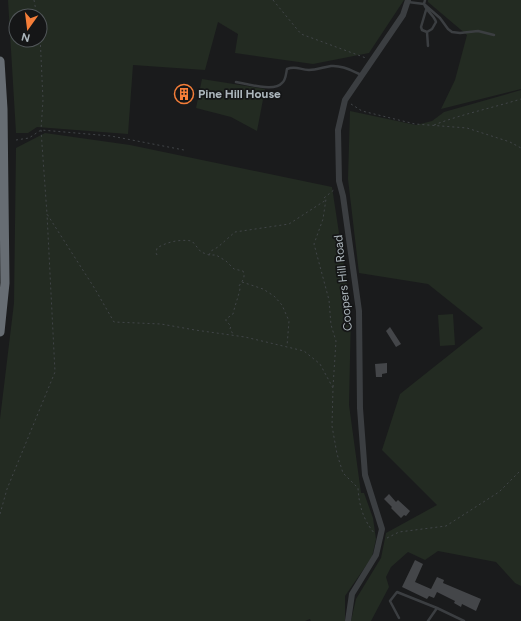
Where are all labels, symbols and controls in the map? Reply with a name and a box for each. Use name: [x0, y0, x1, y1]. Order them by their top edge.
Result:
north arrow: [8, 8, 48, 48]
text: N: [20, 30, 31, 45]
building icon: Pine Hill House: [173, 83, 195, 105]
place label: Pine Hill House: [198, 87, 281, 101]
street label: Coopers Hill Road: [331, 234, 355, 332]

